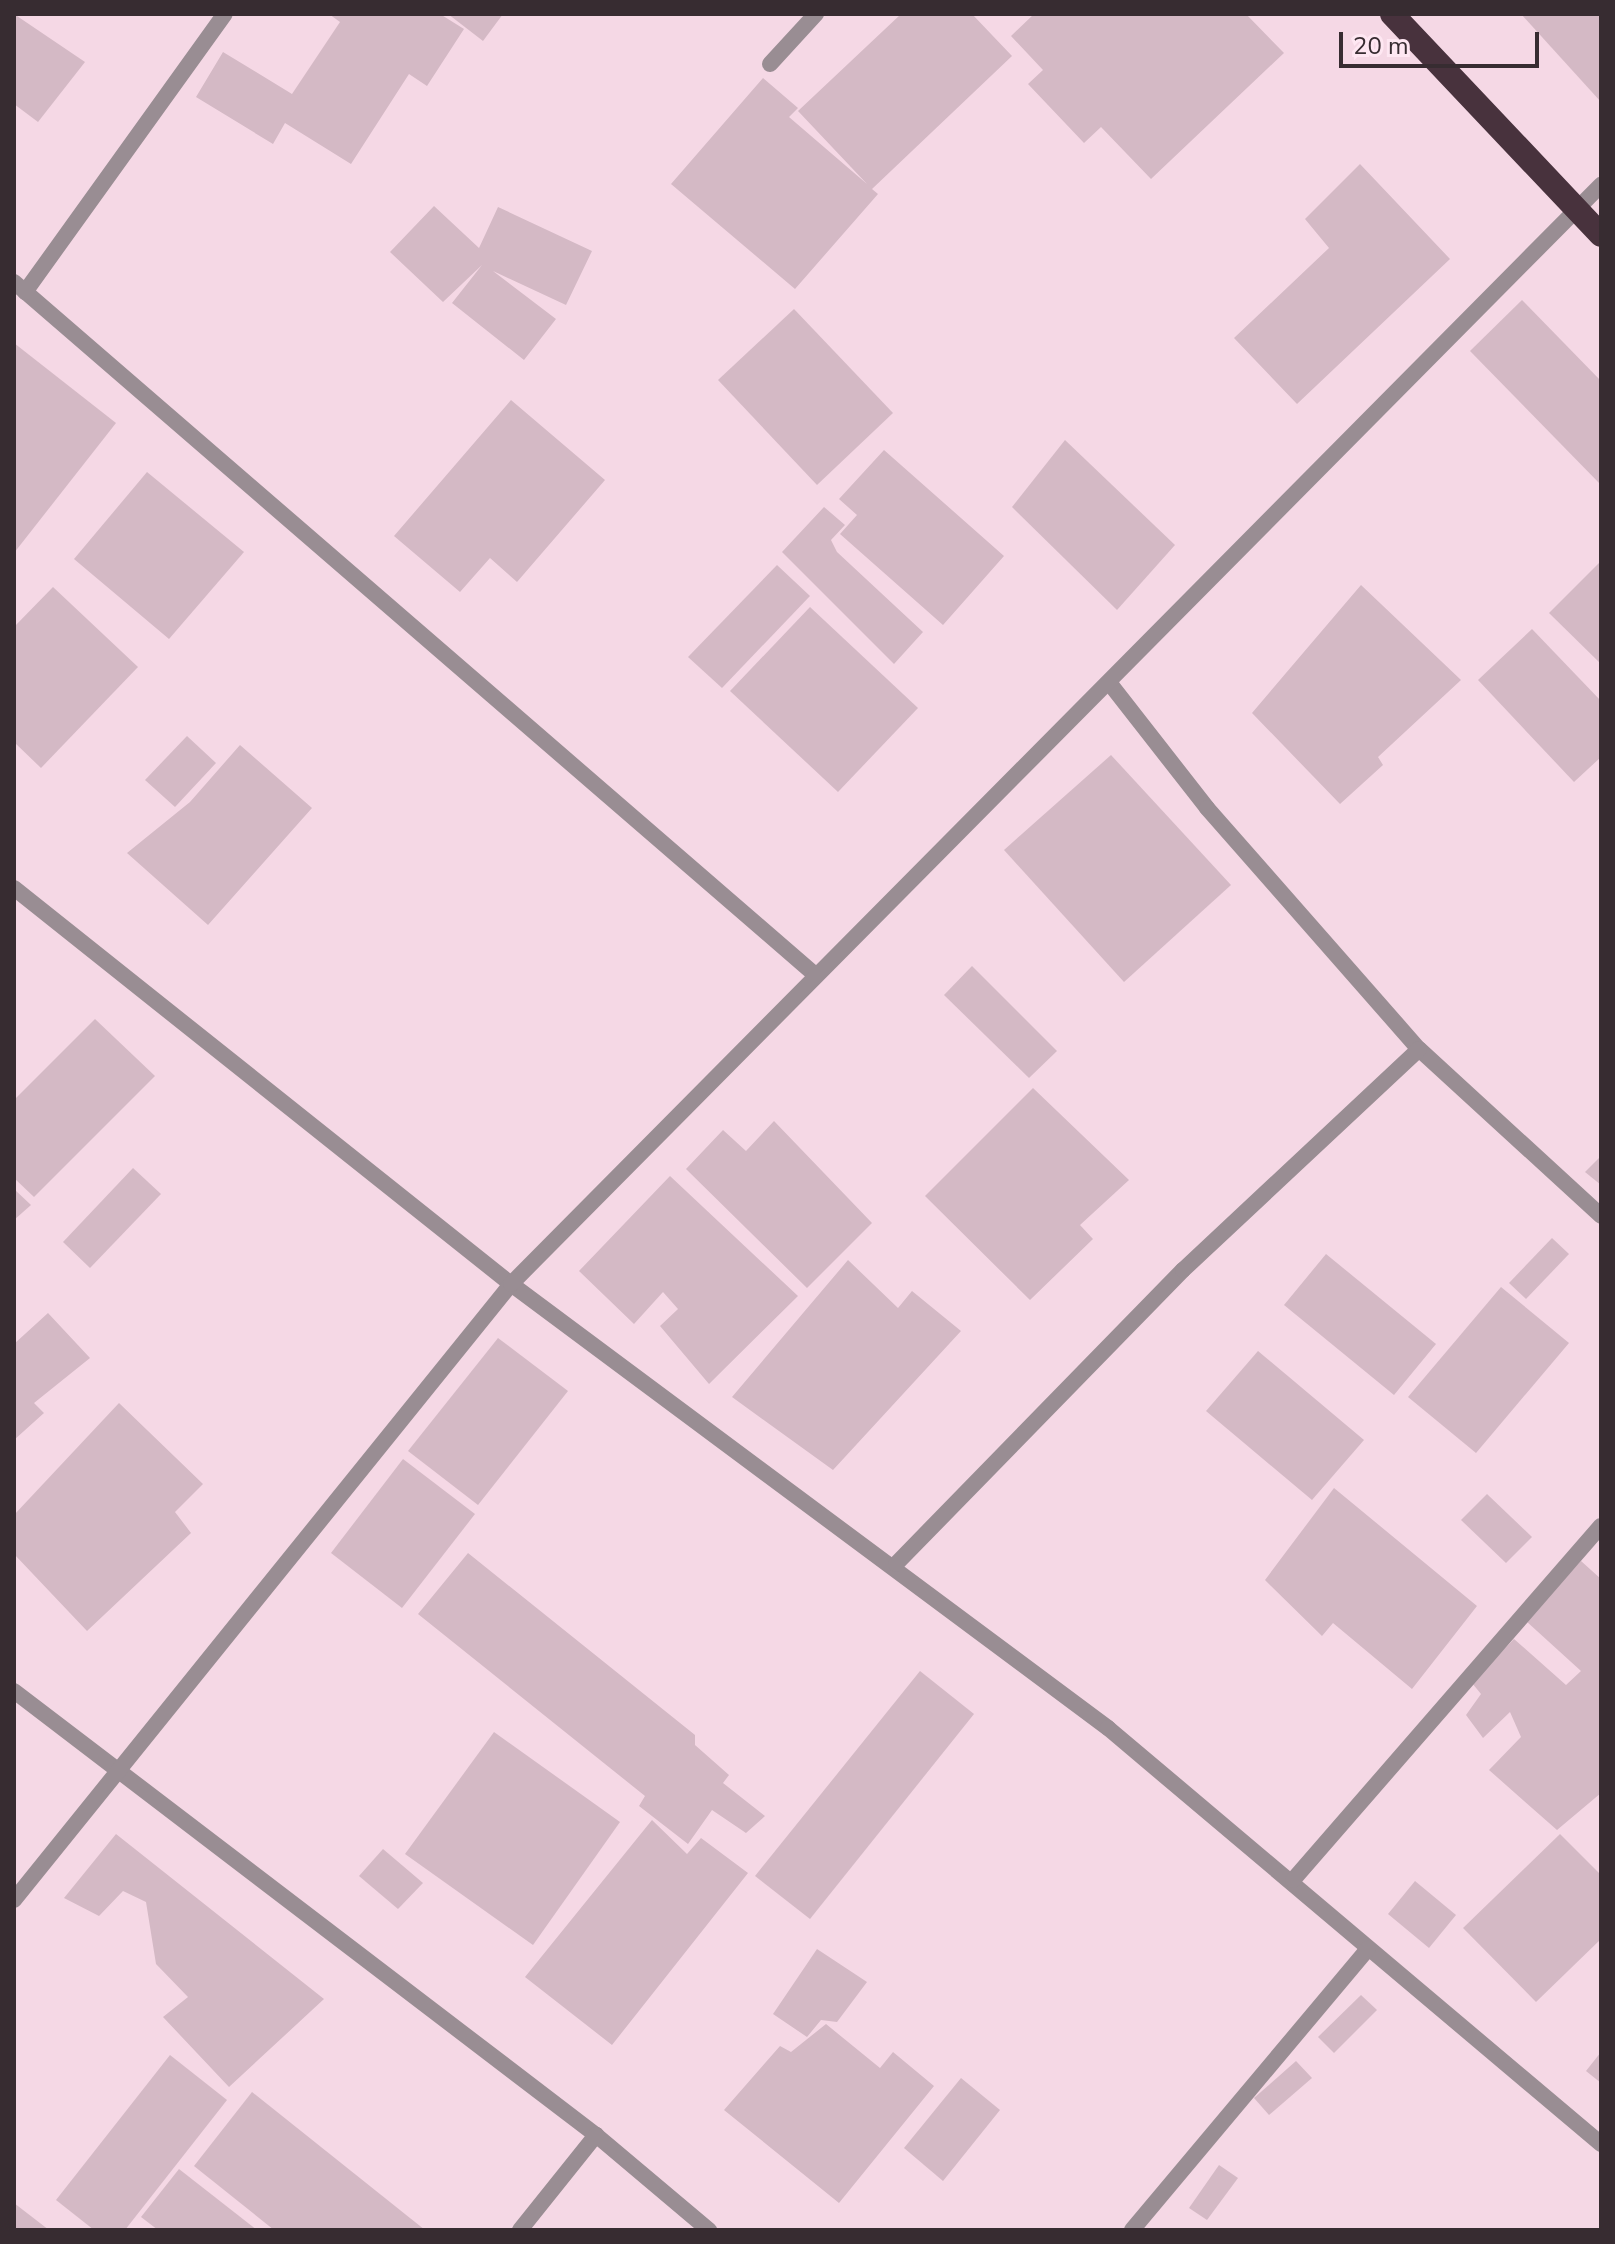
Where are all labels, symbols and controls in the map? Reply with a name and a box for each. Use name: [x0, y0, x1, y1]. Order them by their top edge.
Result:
scale bar: [1343, 16, 1543, 66]
text: 20 m: [1353, 30, 1409, 62]

